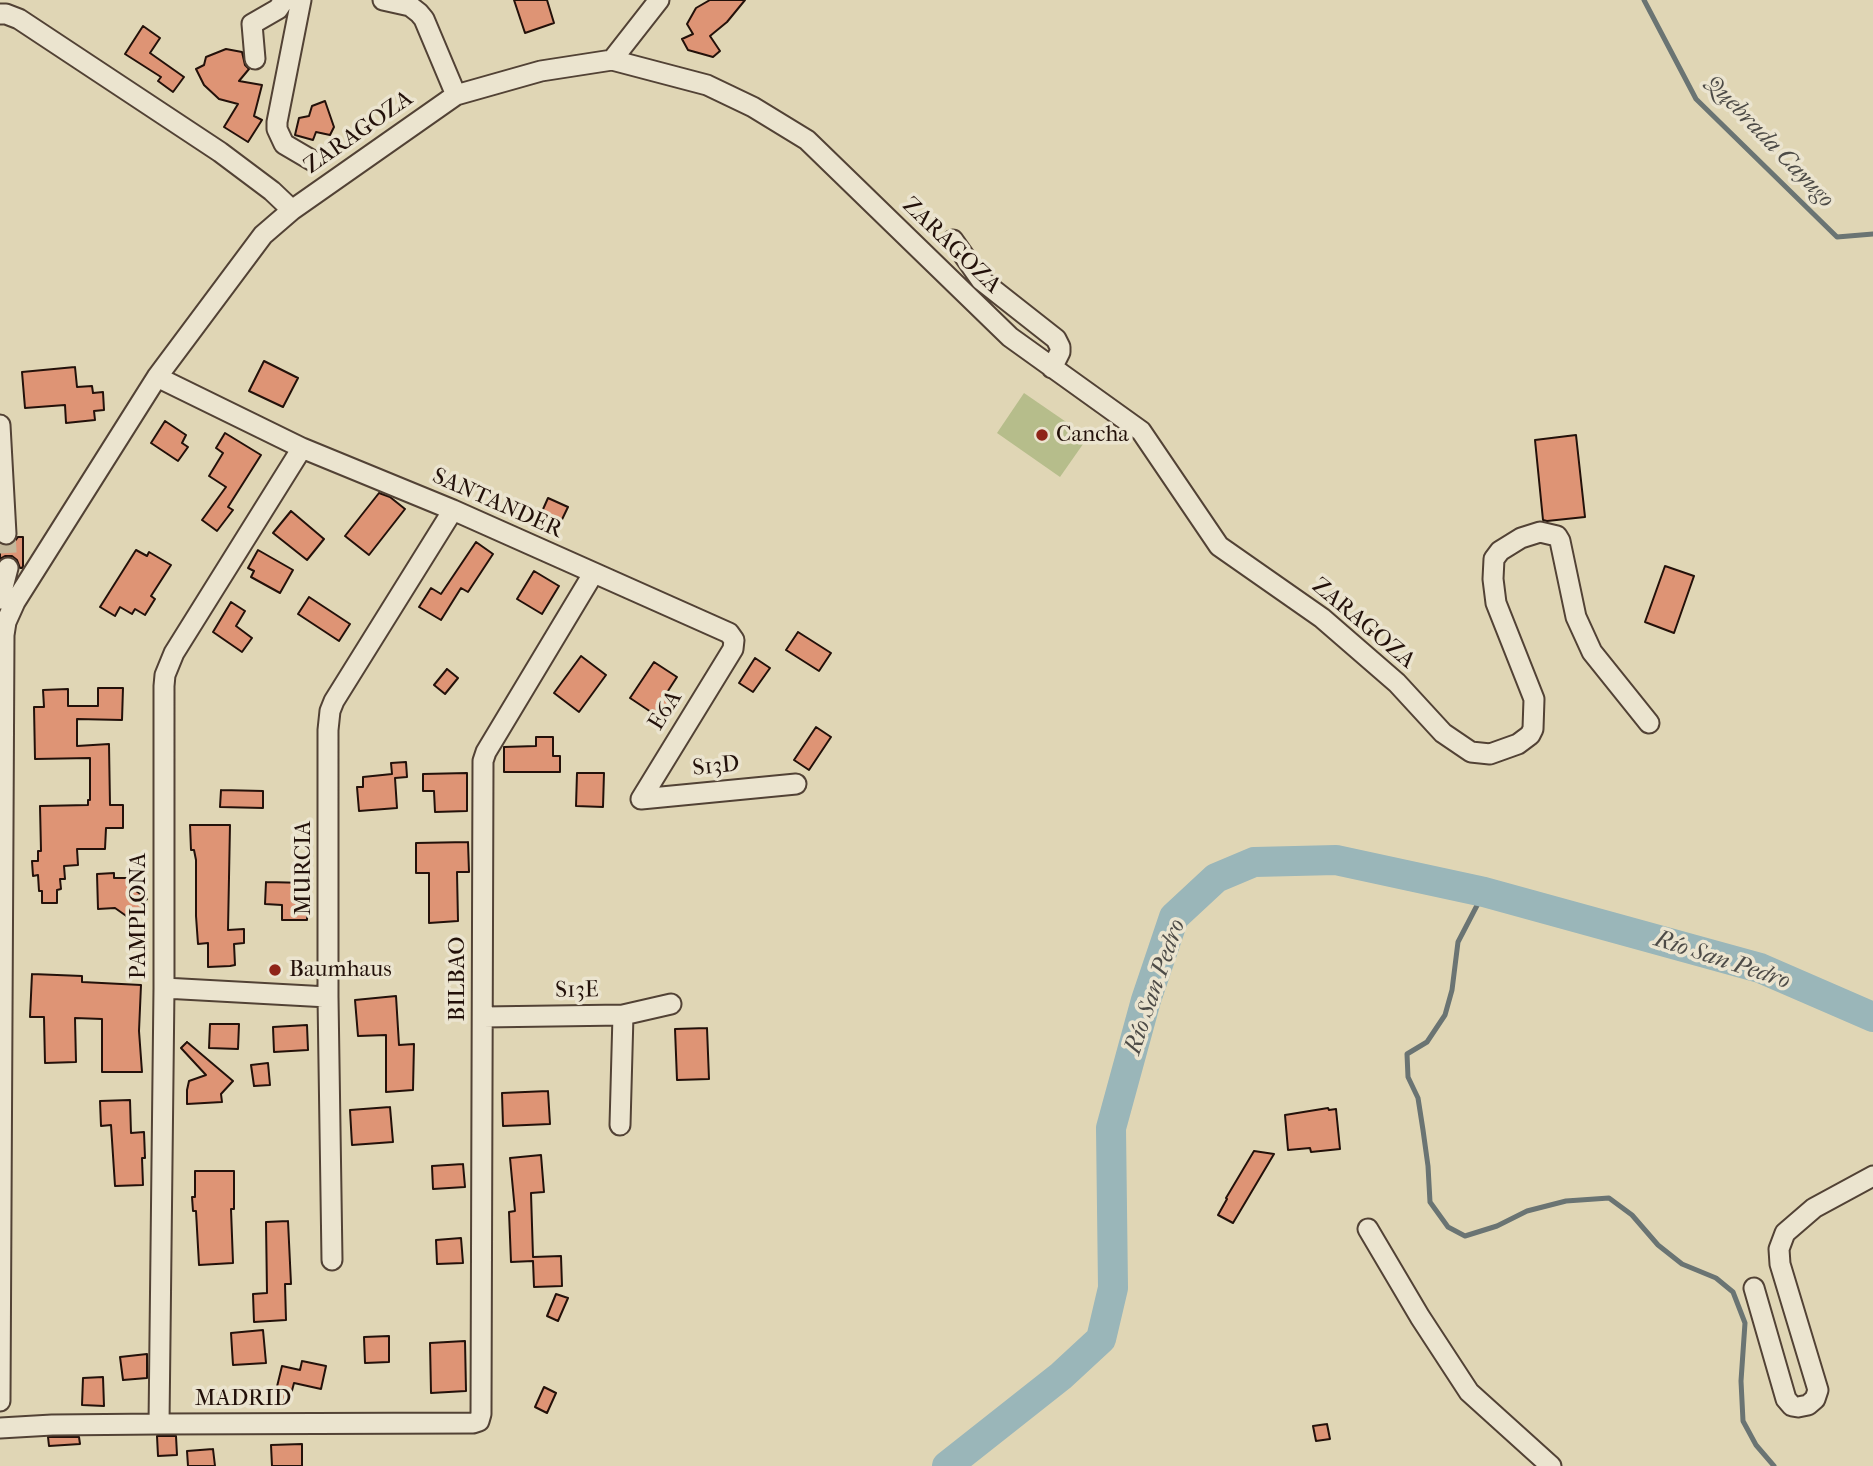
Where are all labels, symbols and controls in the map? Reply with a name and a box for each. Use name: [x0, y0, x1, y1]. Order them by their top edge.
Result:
water label: Quebrada Cayugo: [1698, 70, 1840, 214]
street label: ZARAGOZA: [299, 85, 419, 181]
street label: ZARAGOZA: [896, 192, 1006, 300]
place label: Cancha: [1056, 421, 1129, 449]
marker: Cancha: [1034, 427, 1050, 443]
street label: SANTANDER: [428, 463, 566, 545]
street label: ZARAGOZA: [1306, 573, 1420, 675]
street label: E6A: [643, 686, 689, 736]
street label: S13D: [691, 751, 741, 783]
street label: MURCIA: [290, 821, 318, 915]
street label: PAMPLONA: [125, 853, 153, 979]
water label: Río San Pedro: [1119, 916, 1193, 1058]
water label: Río San Pedro: [1651, 926, 1793, 996]
street label: BILBAO: [444, 936, 472, 1022]
place label: Baumhaus: [289, 956, 392, 984]
marker: Baumhaus: [267, 962, 283, 978]
street label: S13E: [555, 977, 599, 1005]
street label: MADRID: [195, 1385, 291, 1413]

